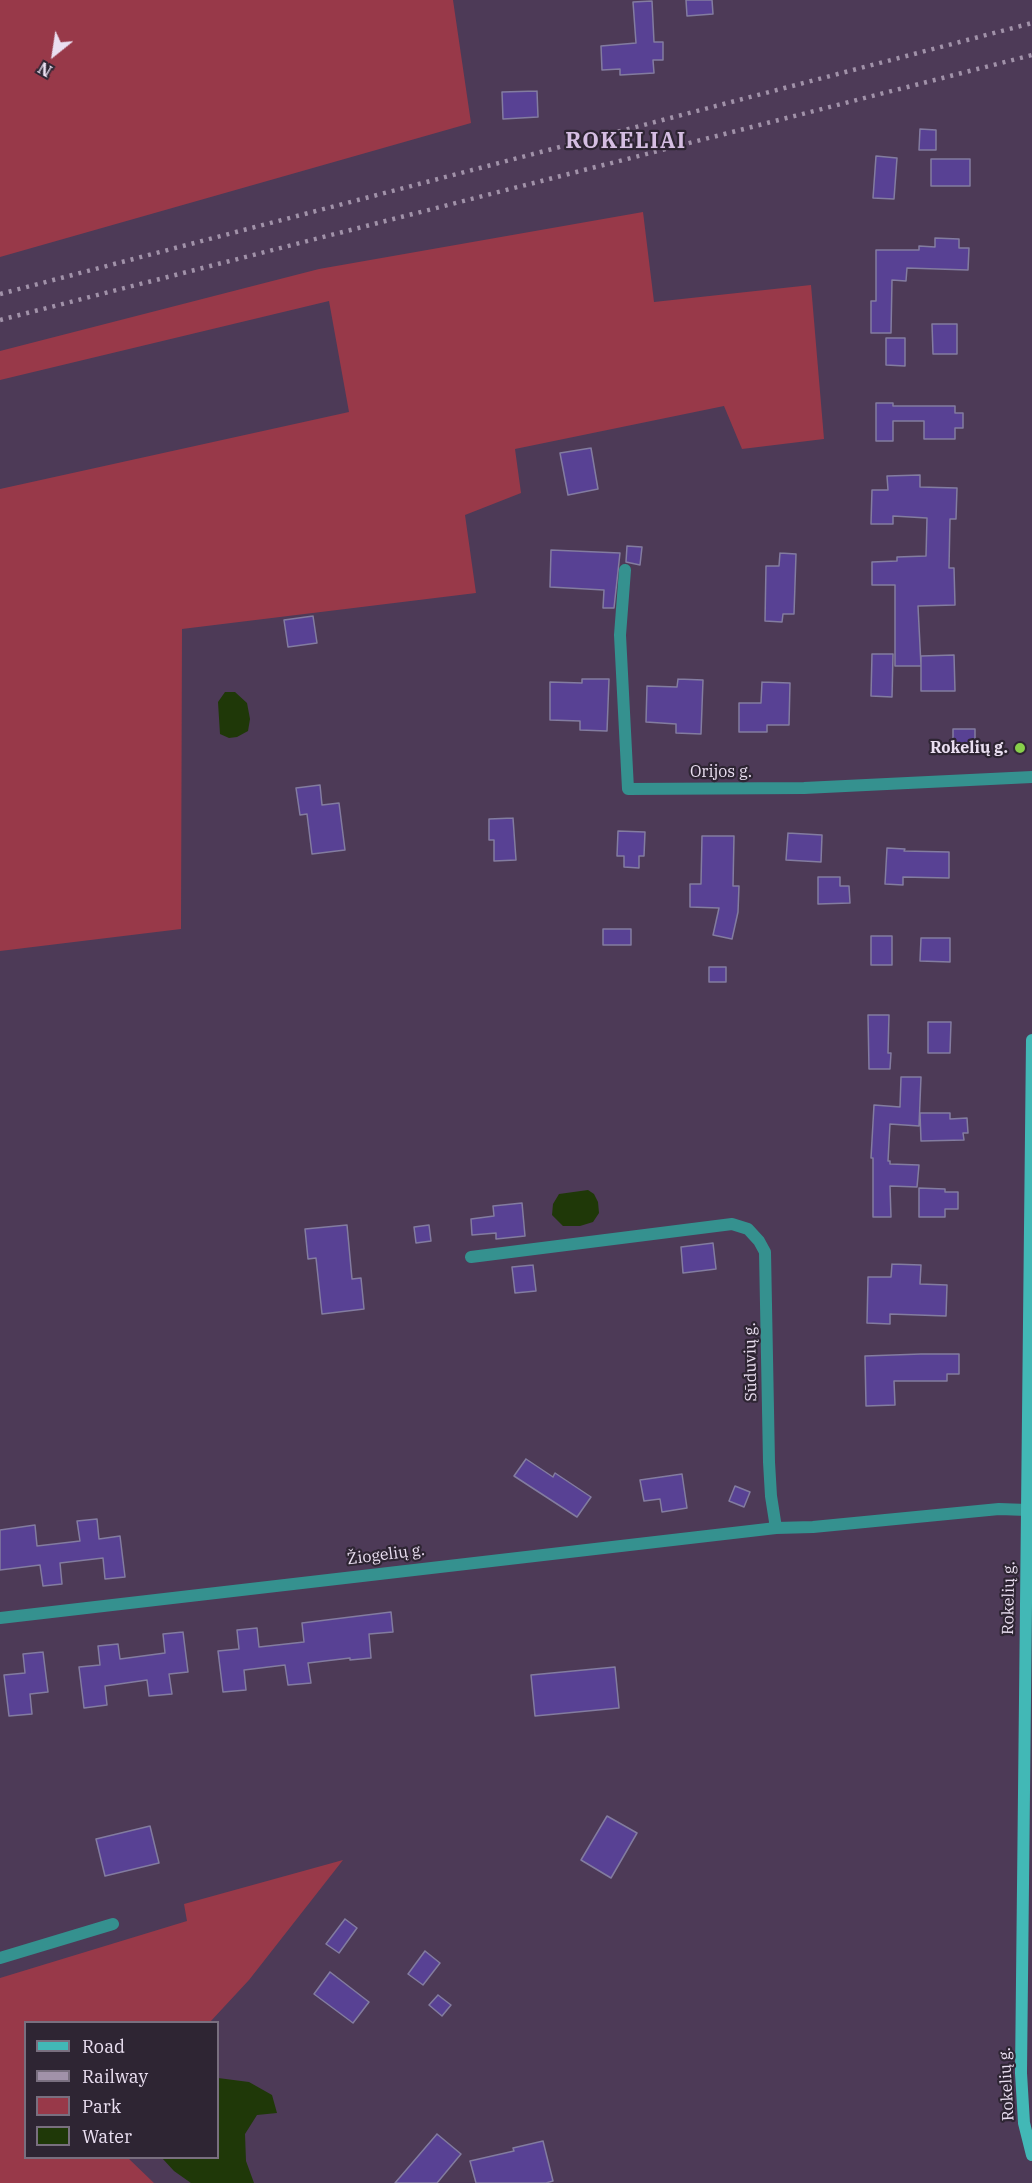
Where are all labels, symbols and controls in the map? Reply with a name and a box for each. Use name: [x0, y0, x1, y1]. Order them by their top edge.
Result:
north arrow: [24, 24, 84, 84]
text: N: [35, 58, 55, 81]
district label: ROKELIAI: [565, 129, 687, 155]
place label: Rokelių g.: [930, 738, 1008, 758]
marker: Rokelių g.: [1013, 741, 1027, 755]
street label: Orijos g.: [690, 762, 752, 782]
street label: Sūduvių g.: [741, 1322, 761, 1402]
street label: Žiogelių g.: [346, 1541, 426, 1569]
street label: Rokelių g.: [999, 1561, 1019, 1635]
legend: [24, 2021, 219, 2159]
text: Road: [82, 2035, 125, 2058]
street label: Rokelių g.: [995, 2047, 1019, 2121]
text: Railway: [82, 2065, 148, 2088]
text: Park: [82, 2095, 121, 2118]
text: Water: [82, 2125, 132, 2148]

